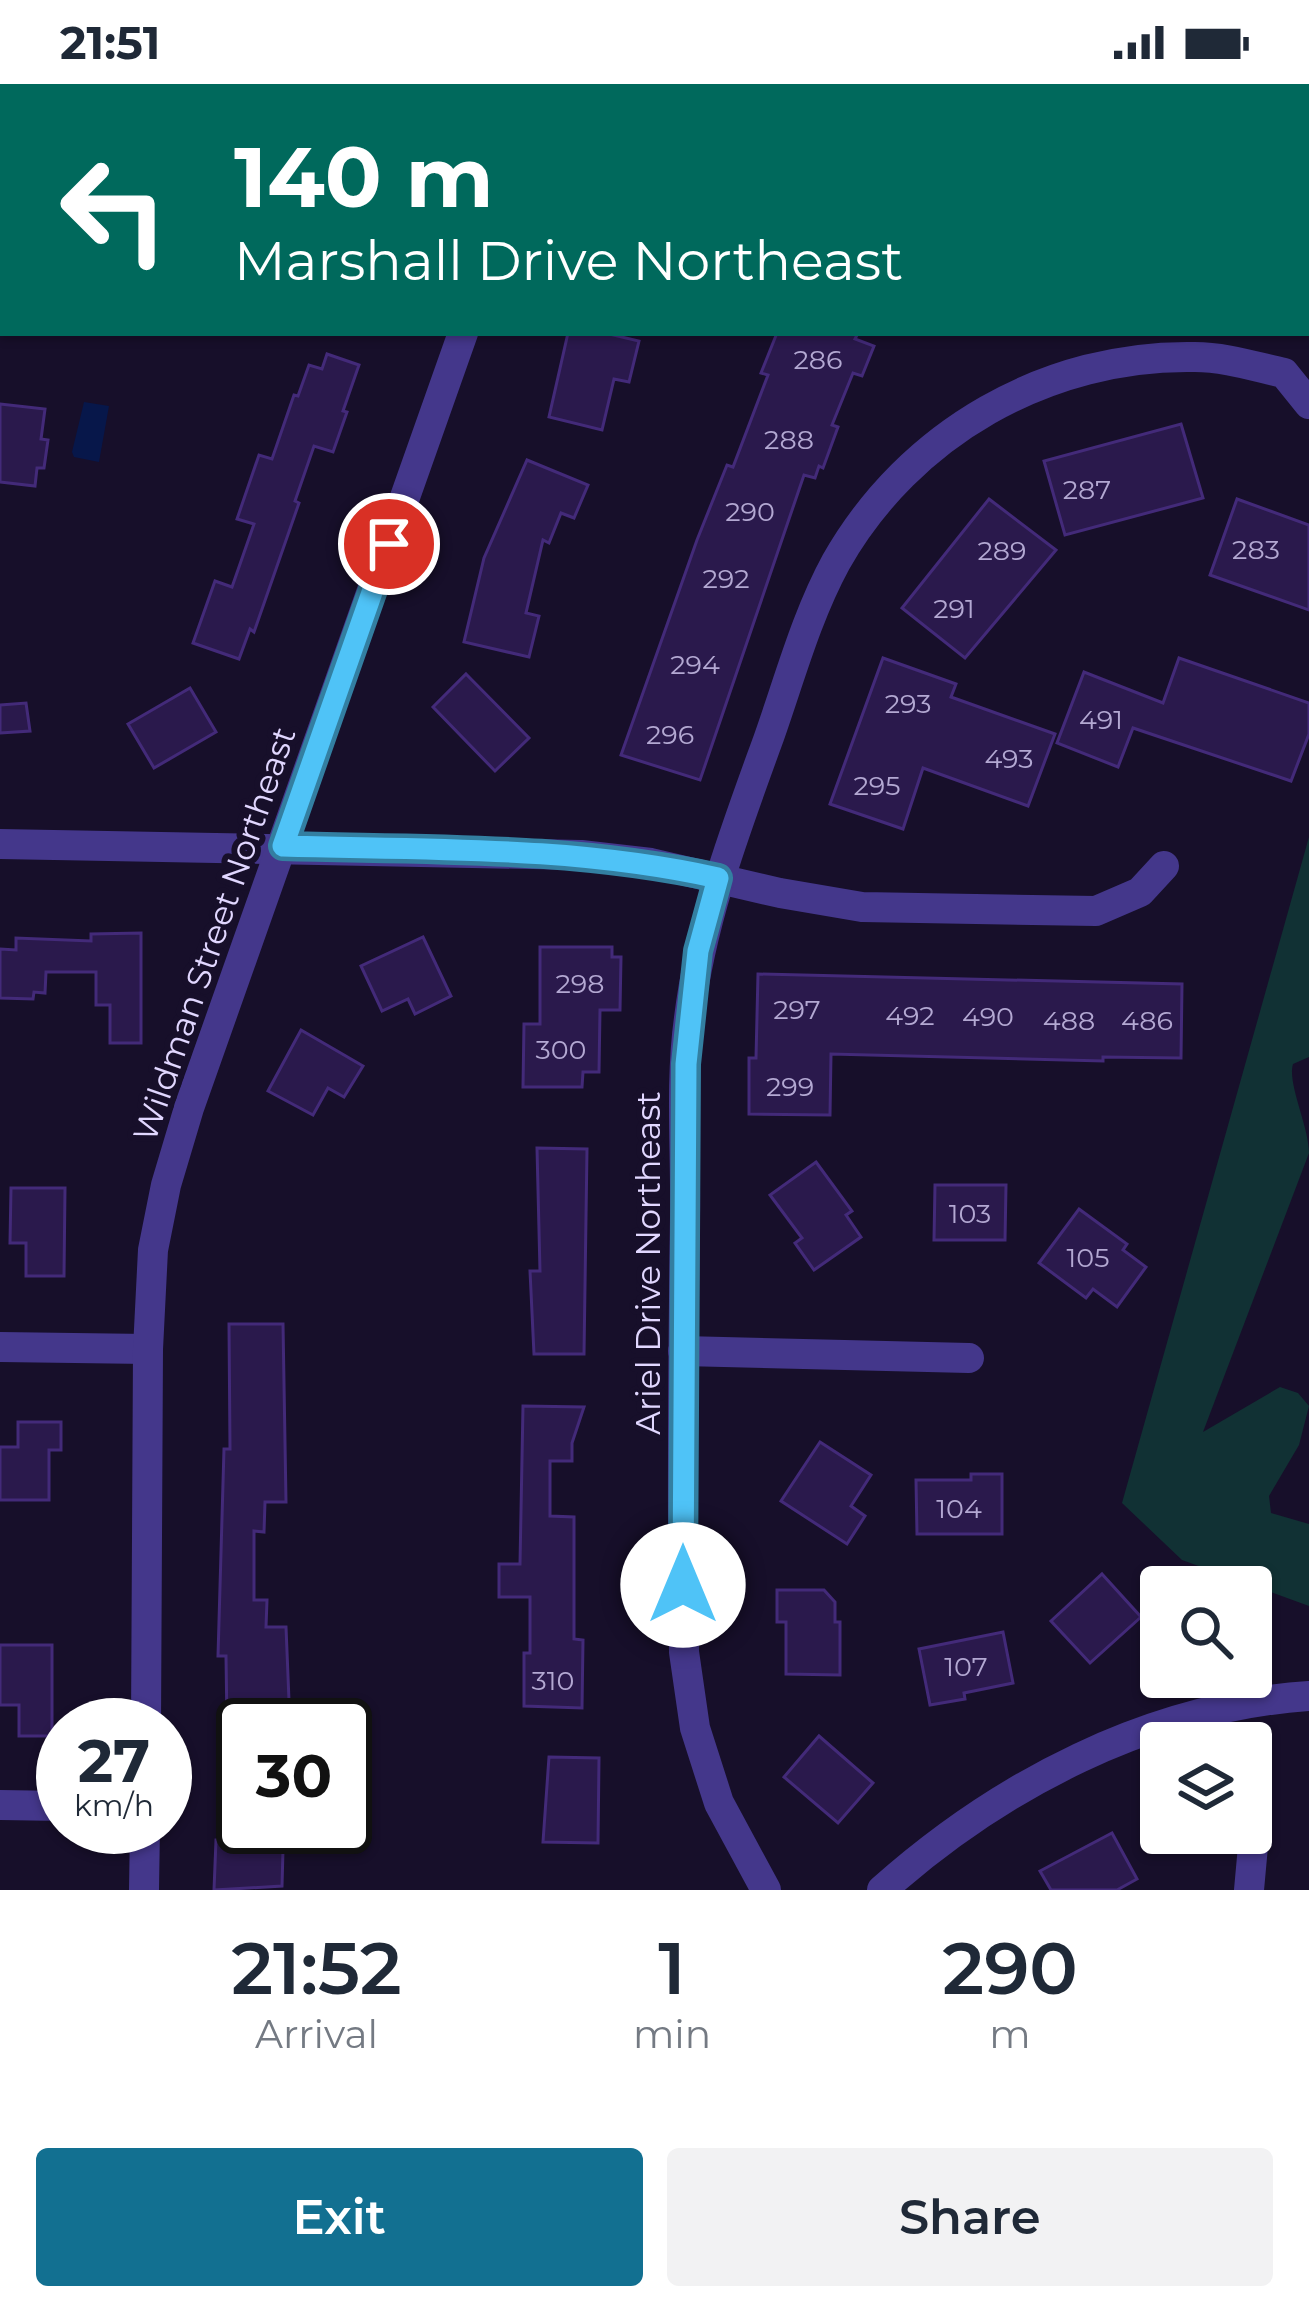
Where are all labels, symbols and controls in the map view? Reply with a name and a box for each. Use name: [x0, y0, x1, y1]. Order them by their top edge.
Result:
text: 21:51: [60, 15, 160, 70]
text: 140 m: [234, 126, 494, 228]
icon: left: [36, 132, 192, 288]
text: Marshall Drive Northeast: [234, 228, 903, 294]
house number: 286: [793, 343, 843, 376]
house number: 288: [764, 423, 814, 456]
house number: 287: [1063, 473, 1111, 506]
pin: [338, 493, 440, 595]
house number: 290: [725, 495, 775, 528]
icon: arrive: [356, 511, 422, 577]
house number: 283: [1232, 533, 1280, 566]
house number: 289: [977, 534, 1027, 567]
house number: 292: [702, 562, 750, 595]
house number: 291: [933, 592, 975, 625]
house number: 294: [670, 648, 720, 681]
house number: 293: [885, 687, 931, 720]
house number: 491: [1079, 703, 1123, 736]
house number: 296: [646, 718, 694, 751]
street label: Wildman Street Northeast: [124, 722, 304, 1146]
house number: 493: [984, 742, 1034, 775]
house number: 295: [853, 769, 901, 802]
house number: 298: [555, 967, 605, 1000]
house number: 297: [773, 993, 821, 1026]
house number: 492: [885, 999, 935, 1032]
house number: 490: [962, 1000, 1014, 1033]
house number: 488: [1043, 1004, 1095, 1037]
house number: 486: [1121, 1004, 1173, 1037]
house number: 300: [536, 1033, 586, 1066]
house number: 299: [766, 1070, 814, 1103]
street label: Ariel Drive Northeast: [628, 1091, 668, 1435]
house number: 103: [949, 1197, 991, 1230]
house number: 105: [1067, 1241, 1109, 1274]
house number: 104: [936, 1492, 982, 1525]
position arrow: [620, 1522, 746, 1648]
map controls: [1140, 1566, 1272, 1854]
button: search: [1140, 1566, 1272, 1698]
house number: 107: [944, 1650, 988, 1683]
house number: 310: [532, 1664, 574, 1697]
speed limit sign: 30: [216, 1698, 372, 1854]
button: layers: [1140, 1722, 1272, 1854]
text: 27: [78, 1724, 150, 1797]
text: km/h: [74, 1787, 154, 1824]
text: 21:52: [231, 1924, 402, 2012]
text: 1: [658, 1924, 686, 2012]
text: 290: [942, 1924, 1078, 2012]
text: Arrival: [255, 2010, 378, 2058]
text: min: [633, 2010, 711, 2058]
text: m: [989, 2010, 1031, 2058]
button: Exit: [36, 2148, 643, 2286]
button: Share: [667, 2148, 1273, 2286]

